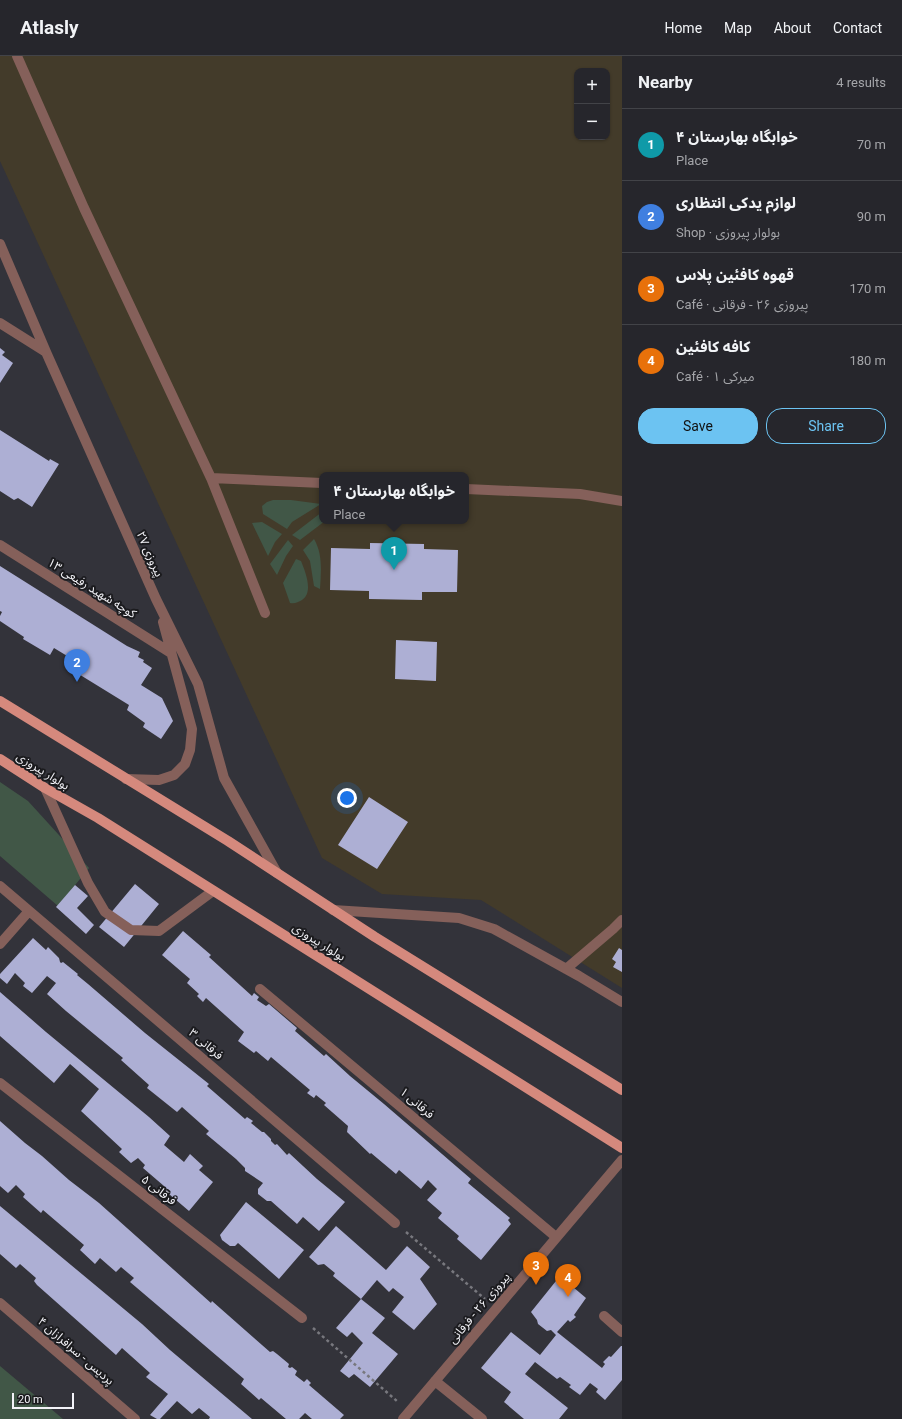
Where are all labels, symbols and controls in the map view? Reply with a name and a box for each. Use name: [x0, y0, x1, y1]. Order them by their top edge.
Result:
text: Atlasly: [20, 16, 79, 39]
text: Home: [664, 20, 702, 36]
text: Map: [724, 20, 752, 36]
text: About: [774, 20, 811, 36]
text: Contact: [833, 20, 882, 36]
map controls: [574, 68, 610, 140]
button: +: [574, 68, 610, 104]
text: Nearby: [638, 72, 693, 92]
text: 4 results: [836, 75, 886, 90]
button: −: [574, 104, 610, 140]
text: خوابگاه بهارستان ۴: [676, 128, 798, 146]
text: 1: [647, 137, 655, 152]
text: 70 m: [857, 137, 886, 152]
text: Place: [676, 153, 708, 168]
text: لوازم یدکی انتظاری: [676, 194, 796, 212]
text: 2: [647, 209, 655, 224]
text: 90 m: [857, 209, 886, 224]
text: Shop · بولوار پیروزی: [676, 225, 780, 240]
text: قهوه کافئین پلاس: [676, 266, 794, 284]
text: 3: [647, 281, 655, 296]
text: 170 m: [849, 281, 886, 296]
text: Café · پیروزی ۲۶ - فرقانی: [676, 297, 808, 312]
text: کافه کافئین: [676, 338, 750, 356]
text: 4: [647, 353, 655, 368]
text: 180 m: [849, 353, 886, 368]
text: Café · میرکی ۱: [676, 369, 755, 384]
button: Save: [638, 408, 758, 444]
button: Share: [766, 408, 886, 444]
popup: [319, 472, 469, 524]
text: خوابگاه بهارستان ۴: [333, 482, 455, 500]
text: Place: [333, 507, 365, 522]
street label: پیروزی ۲۷: [133, 529, 166, 579]
pin: 1: [381, 537, 407, 570]
street label: کوچه شهید رفیعی ۱۳: [45, 555, 140, 622]
pin: 2: [64, 649, 90, 682]
street label: بولوار پیروزی: [13, 749, 72, 794]
your location: [337, 788, 357, 808]
street label: بولوار پیروزی: [289, 920, 348, 965]
street label: فرقانی ۳: [186, 1026, 226, 1062]
street label: فرقانی ۱: [397, 1085, 437, 1121]
street label: فرقانی ۵: [139, 1172, 179, 1208]
pin: 3: [523, 1252, 549, 1285]
pin: 4: [555, 1264, 581, 1297]
street label: پیروزی ۲۶ - فرقانی: [445, 1270, 514, 1347]
street label: پردیس - سرافرازان ۴: [34, 1314, 117, 1389]
scale bar: [12, 1391, 74, 1410]
text: 20 m: [18, 1393, 43, 1406]

